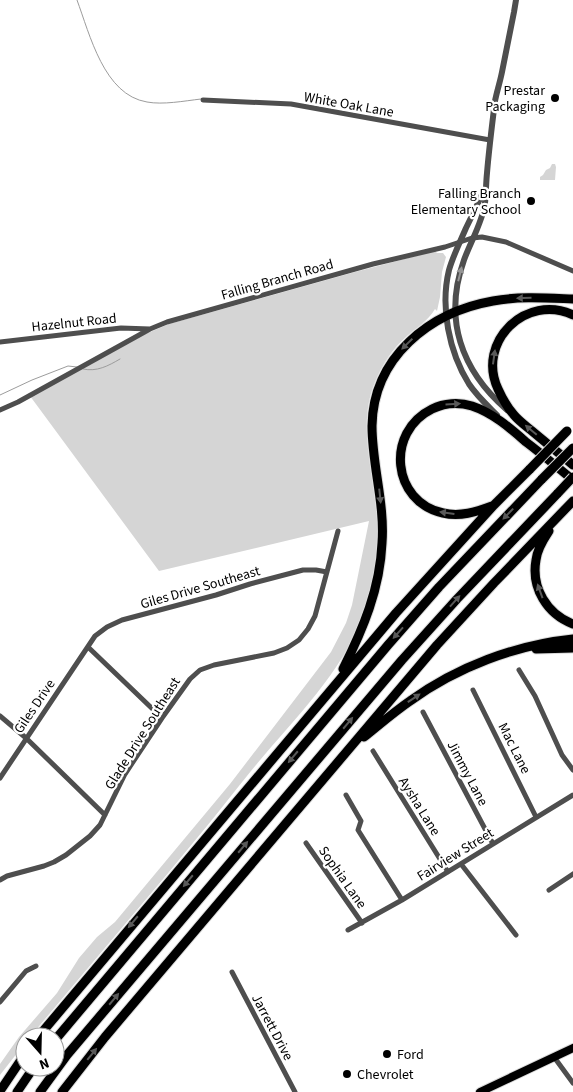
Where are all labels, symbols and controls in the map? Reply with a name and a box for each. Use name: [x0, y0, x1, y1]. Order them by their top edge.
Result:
place label: Prestar Packaging: [485, 81, 545, 117]
street label: White Oak Lane: [302, 87, 395, 123]
marker: Prestar Packaging: [549, 92, 561, 104]
place label: Falling Branch Elementary School: [411, 184, 521, 220]
marker: Falling Branch Elementary School: [525, 195, 537, 207]
street label: Falling Branch Road: [219, 254, 336, 306]
one-way arrow: [456, 266, 464, 281]
one-way arrow: [516, 295, 532, 303]
street label: Hazelnut Road: [31, 309, 118, 337]
one-way arrow: [402, 338, 414, 350]
one-way arrow: [490, 348, 498, 364]
one-way arrow: [445, 400, 461, 408]
one-way arrow: [525, 424, 538, 435]
one-way arrow: [376, 489, 384, 505]
one-way arrow: [502, 508, 514, 520]
one-way arrow: [439, 509, 455, 517]
street label: Giles Drive Southeast: [138, 561, 263, 615]
one-way arrow: [536, 583, 544, 598]
one-way arrow: [449, 595, 461, 607]
one-way arrow: [392, 627, 404, 639]
street label: Glade Drive Southeast: [100, 673, 186, 794]
street label: Giles Drive: [9, 675, 60, 738]
one-way arrow: [408, 693, 421, 703]
one-way arrow: [342, 718, 354, 730]
street label: Mac Lane: [493, 719, 535, 777]
street label: Jimmy Lane: [442, 737, 493, 810]
one-way arrow: [287, 751, 298, 764]
street label: Aysha Lane: [393, 773, 445, 840]
street label: Fairview Street: [413, 823, 498, 886]
one-way arrow: [237, 841, 248, 854]
street label: Sophia Lane: [313, 842, 371, 913]
one-way arrow: [182, 875, 193, 888]
one-way arrow: [128, 916, 139, 929]
street label: Jarrett Drive: [246, 991, 298, 1064]
one-way arrow: [108, 994, 120, 1006]
north arrow: [15, 1027, 65, 1077]
place label: Ford: [397, 1045, 424, 1065]
one-way arrow: [86, 1047, 97, 1060]
marker: Ford: [381, 1048, 393, 1060]
text: N: [36, 1052, 52, 1074]
place label: Chevrolet: [357, 1065, 414, 1085]
marker: Chevrolet: [341, 1068, 353, 1080]

